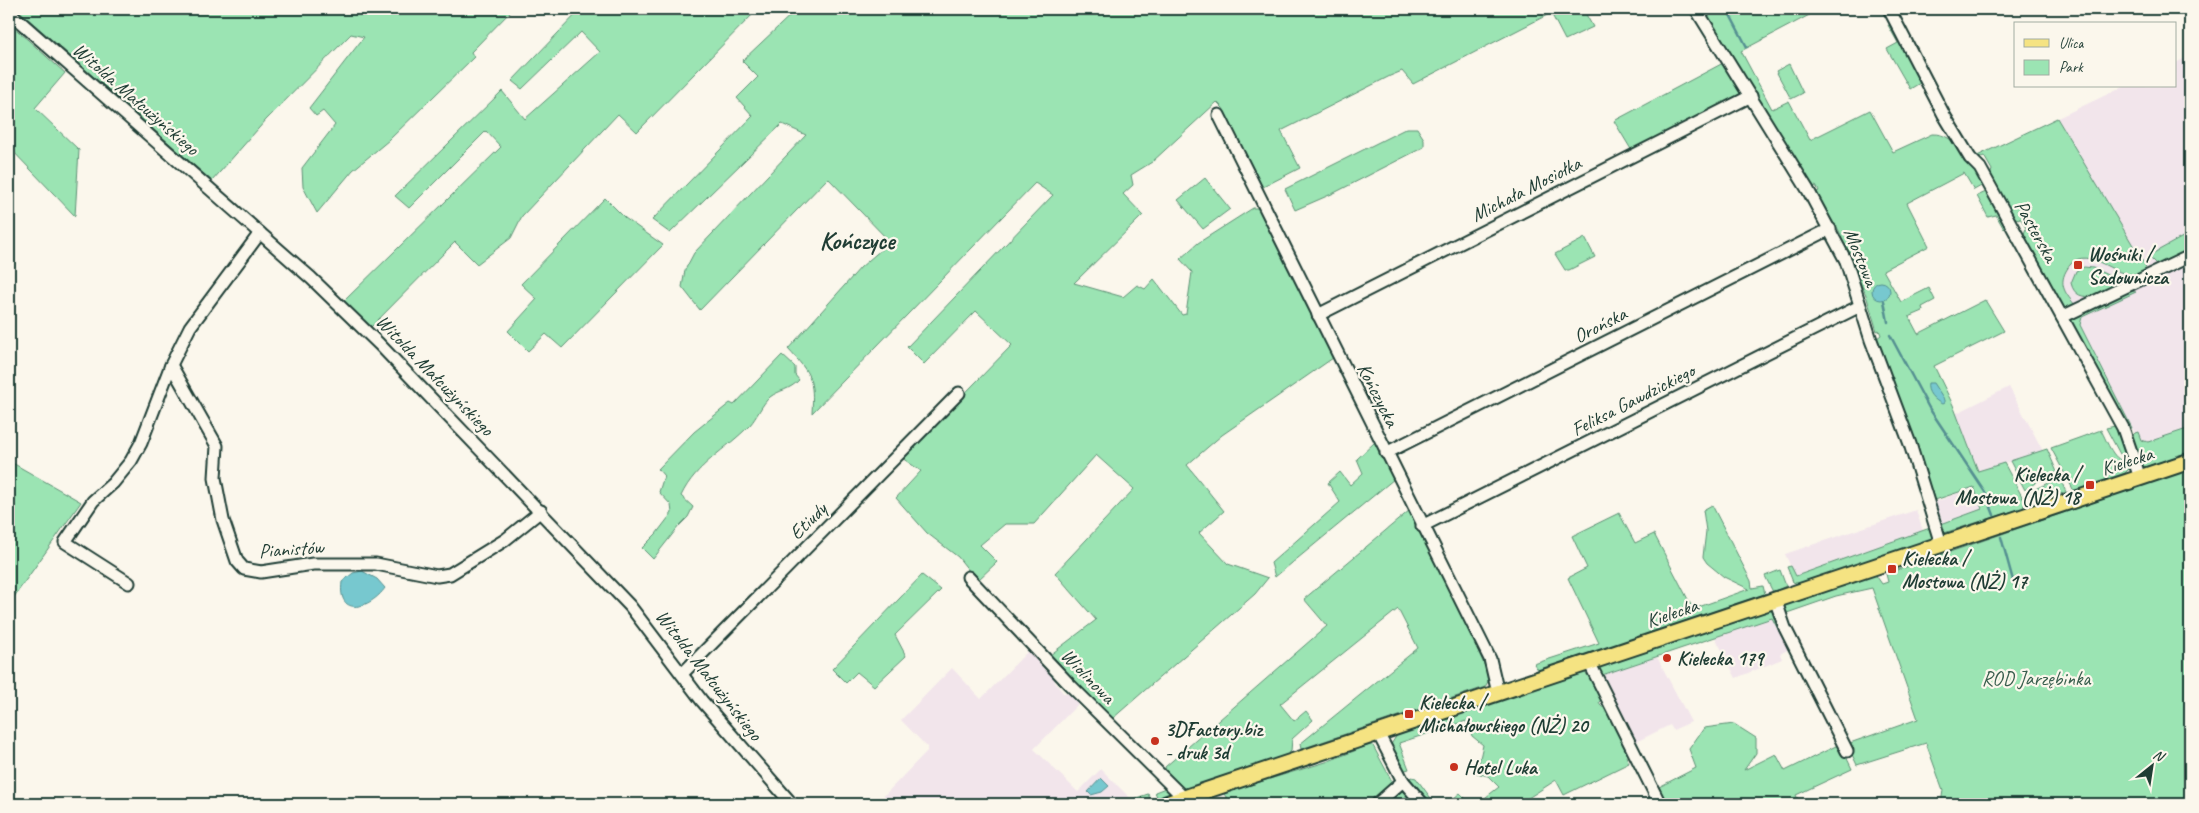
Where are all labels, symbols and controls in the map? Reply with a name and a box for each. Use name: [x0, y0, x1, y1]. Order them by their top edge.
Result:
legend: [2014, 22, 2176, 88]
text: Ulica: [2059, 34, 2084, 53]
street label: Witolda Małcużyńskiego: [68, 37, 205, 161]
text: Park: [2059, 58, 2084, 77]
street label: Michała Mosiołka: [1467, 150, 1586, 227]
street label: Pasterska: [2009, 196, 2064, 268]
street label: Mostowa: [1838, 224, 1885, 291]
district label: Kończyce: [820, 225, 897, 257]
place label: Wośniki / Sadownicza: [2088, 242, 2170, 290]
marker: Wośniki / Sadownicza: [2072, 259, 2084, 271]
street label: Orońska: [1569, 301, 1632, 349]
street label: Witolda Małcużyńskiego: [371, 309, 500, 442]
street label: Feliksa Gawdzickiego: [1567, 357, 1701, 442]
street label: Kończycka: [1351, 359, 1405, 432]
street label: Kielecka: [2098, 440, 2157, 481]
place label: Kielecka / Mostowa (NŻ) 18: [1955, 462, 2084, 510]
marker: Kielecka / Mostowa (NŻ) 18: [2084, 479, 2096, 491]
street label: Etiudy: [784, 495, 834, 545]
street label: Pianistów: [258, 534, 326, 564]
place label: Kielecka / Mostowa (NŻ) 17: [1902, 546, 2029, 594]
marker: Kielecka / Mostowa (NŻ) 17: [1886, 563, 1898, 575]
street label: Kielecka: [1643, 592, 1702, 634]
street label: Witolda Małcużyńskiego: [650, 604, 769, 746]
street label: Wiolinowa: [1056, 643, 1122, 710]
place label: Kielecka 179: [1677, 646, 1766, 671]
marker: Kielecka 179: [1661, 652, 1673, 664]
park label: ROD Jarzębinka: [1982, 666, 2092, 691]
place label: Kielecka / Michałowskiego (NŻ) 20: [1419, 690, 1590, 738]
marker: Kielecka / Michałowskiego (NŻ) 20: [1403, 708, 1415, 720]
place label: 3DFactory.biz - druk 3d: [1165, 717, 1264, 765]
marker: 3DFactory.biz - druk 3d: [1149, 735, 1161, 747]
north arrow: [2126, 740, 2176, 790]
text: N: [2150, 746, 2168, 766]
place label: Hotel Luka: [1464, 755, 1539, 780]
marker: Hotel Luka: [1448, 761, 1460, 773]

